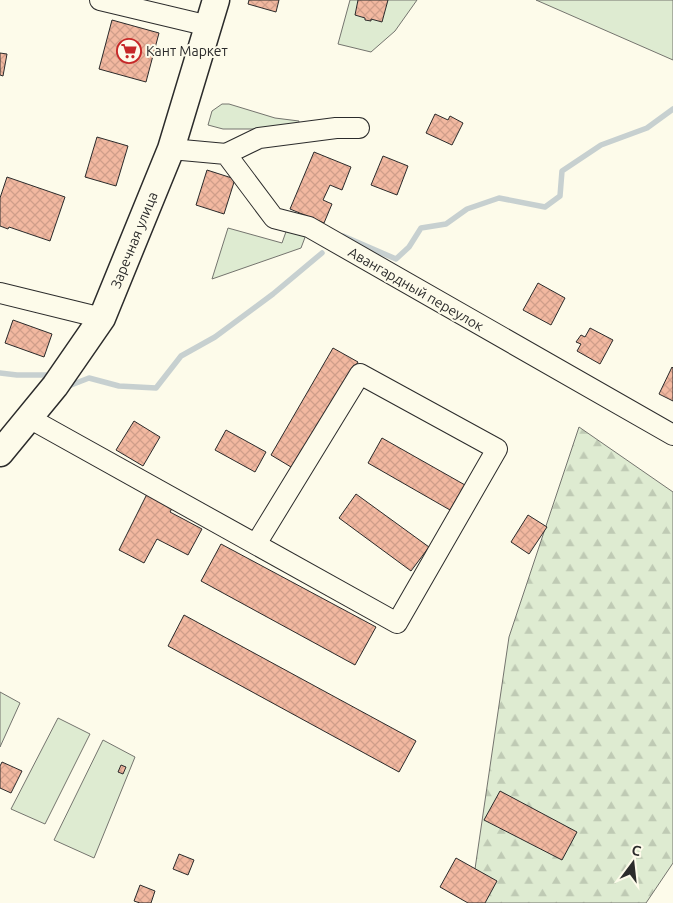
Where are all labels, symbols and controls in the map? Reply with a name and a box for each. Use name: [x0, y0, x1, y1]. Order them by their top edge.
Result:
supermarket icon: Кант Маркет: [116, 38, 142, 64]
place label: Кант Маркет: [146, 43, 228, 59]
street label: Заречная улица: [107, 189, 161, 291]
street label: Авангардный переулок: [346, 244, 486, 334]
north arrow: [608, 838, 658, 888]
text: С: [630, 842, 643, 859]

